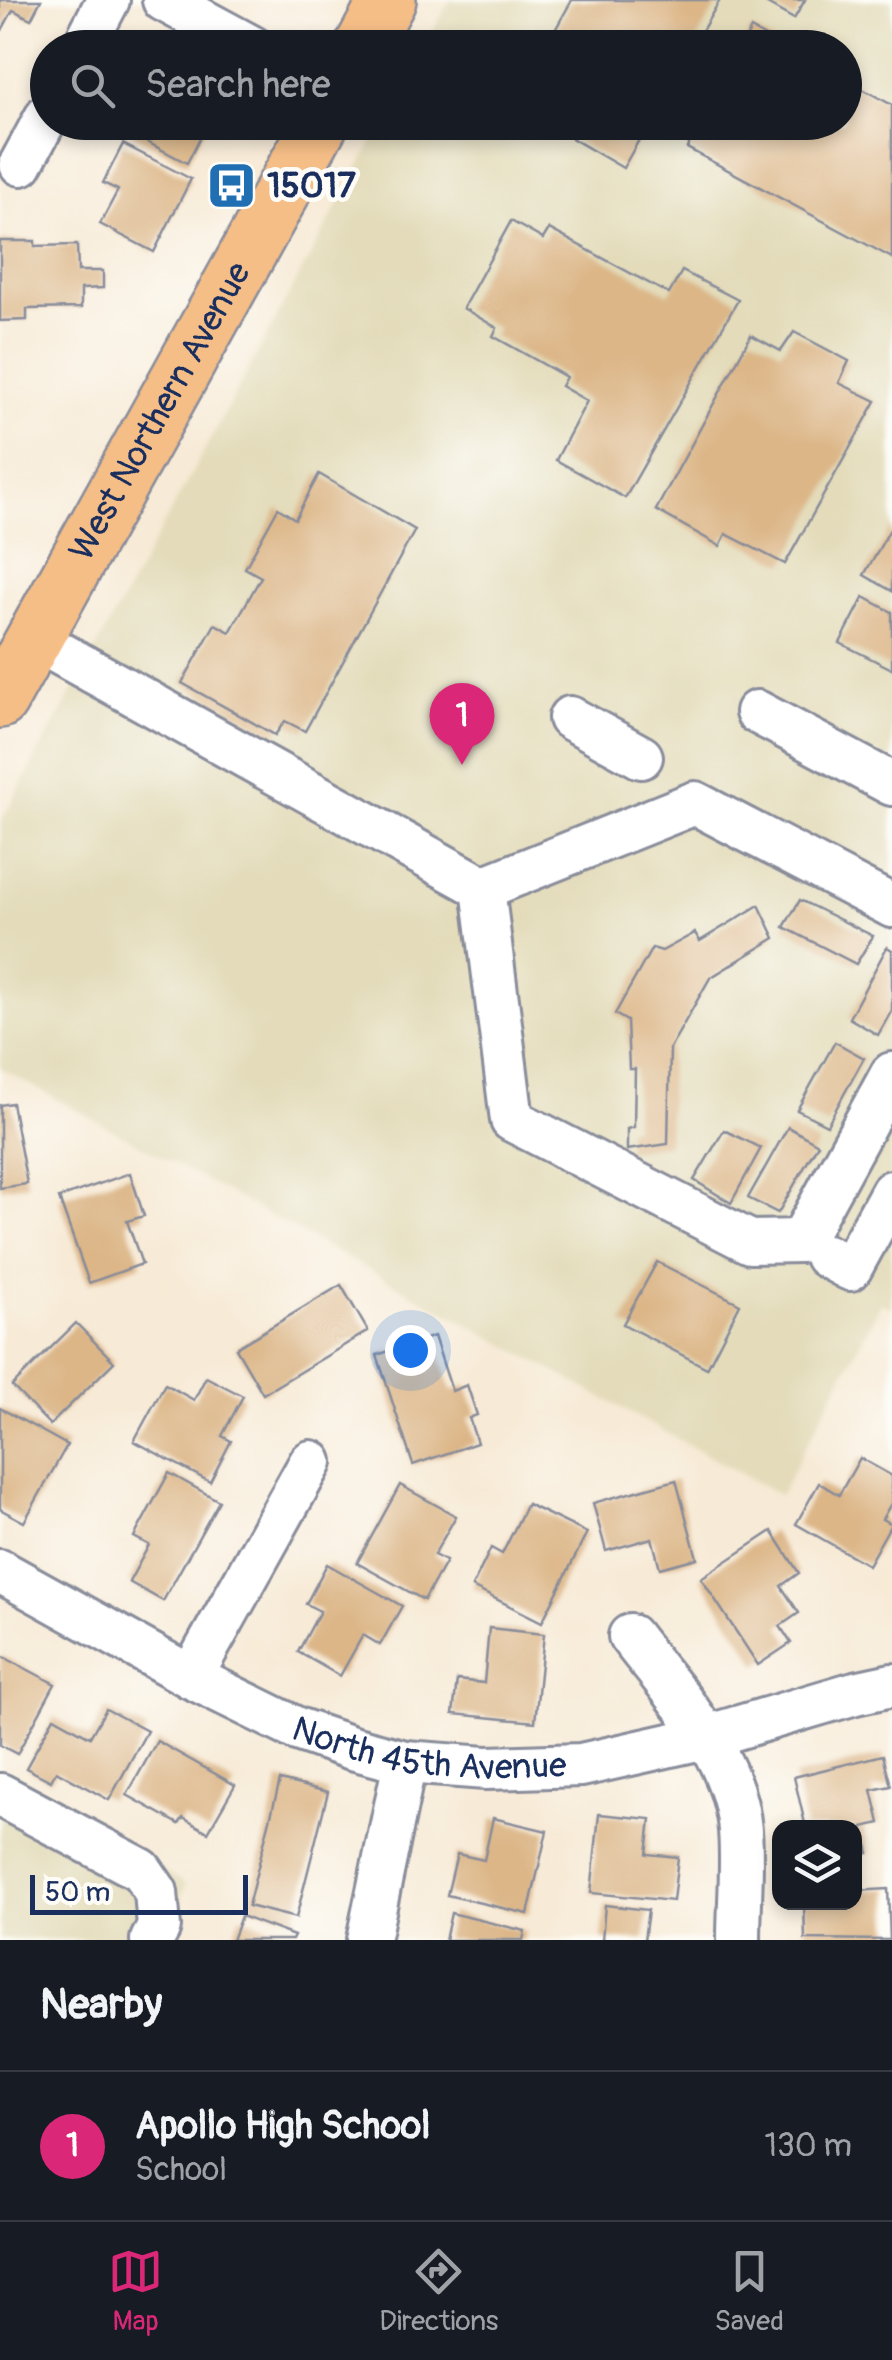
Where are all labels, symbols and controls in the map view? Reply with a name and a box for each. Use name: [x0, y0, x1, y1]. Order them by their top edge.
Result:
search box: [30, 30, 862, 140]
icon: search: [65, 58, 120, 113]
text: Search here: [145, 61, 331, 109]
bus stop icon: 15017: [206, 160, 258, 212]
place label: 15017: [267, 164, 356, 208]
street label: West Northern Avenue: [60, 254, 261, 569]
pin: 1: [430, 682, 494, 765]
your location: [385, 1325, 436, 1376]
street label: North 45th Avenue: [286, 1707, 567, 1790]
map controls: [772, 1820, 862, 1910]
button: layers: [772, 1820, 862, 1910]
scale bar: [30, 1870, 248, 1914]
text: 50 m: [45, 1875, 110, 1910]
text: Nearby: [40, 1979, 162, 2031]
text: Apollo High School: [135, 2102, 430, 2150]
text: 1: [66, 2126, 79, 2166]
text: 130 m: [764, 2126, 852, 2166]
text: School: [135, 2150, 227, 2190]
tab: Map: [108, 2244, 163, 2339]
tab: Directions: [379, 2244, 498, 2339]
tab: Saved: [714, 2244, 784, 2339]

